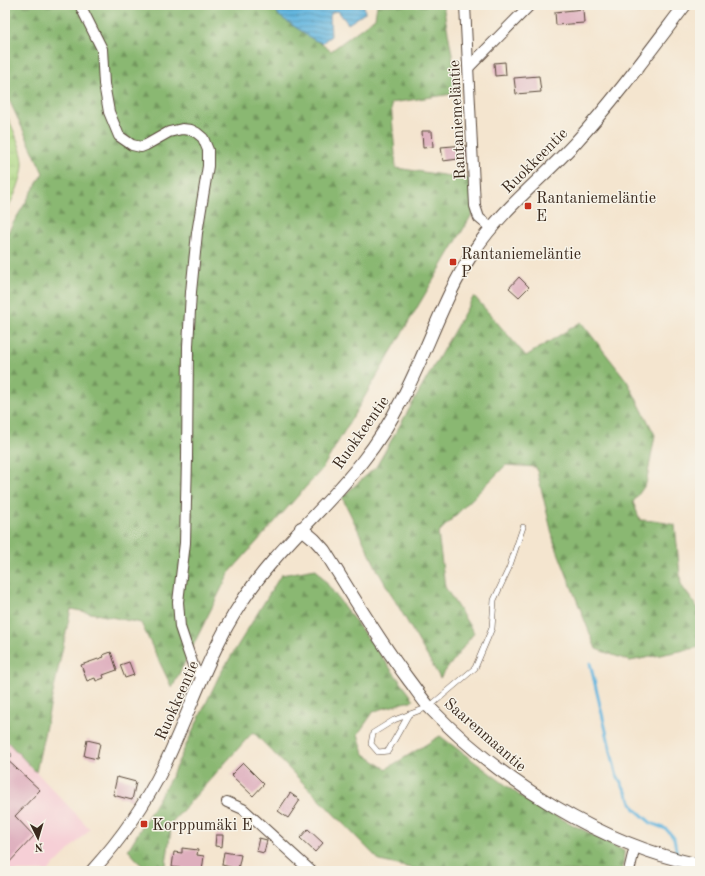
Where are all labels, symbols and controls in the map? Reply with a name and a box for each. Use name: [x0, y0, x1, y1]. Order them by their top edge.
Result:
street label: Rantaniemeläntie: [447, 60, 469, 180]
street label: Ruokkeentie: [500, 126, 571, 197]
place label: Rantaniemeläntie E: [536, 191, 656, 225]
marker: Rantaniemeläntie E: [523, 201, 533, 211]
place label: Rantaniemeläntie P: [461, 247, 581, 281]
marker: Rantaniemeläntie P: [448, 257, 458, 267]
street label: Ruokkeentie: [331, 394, 393, 473]
street label: Ruokkeentie: [153, 659, 202, 743]
street label: Saarenmaantie: [441, 696, 529, 775]
north arrow: [18, 818, 58, 858]
place label: Korppumäki E: [152, 818, 252, 834]
marker: Korppumäki E: [139, 819, 149, 829]
text: N: [33, 841, 43, 852]

